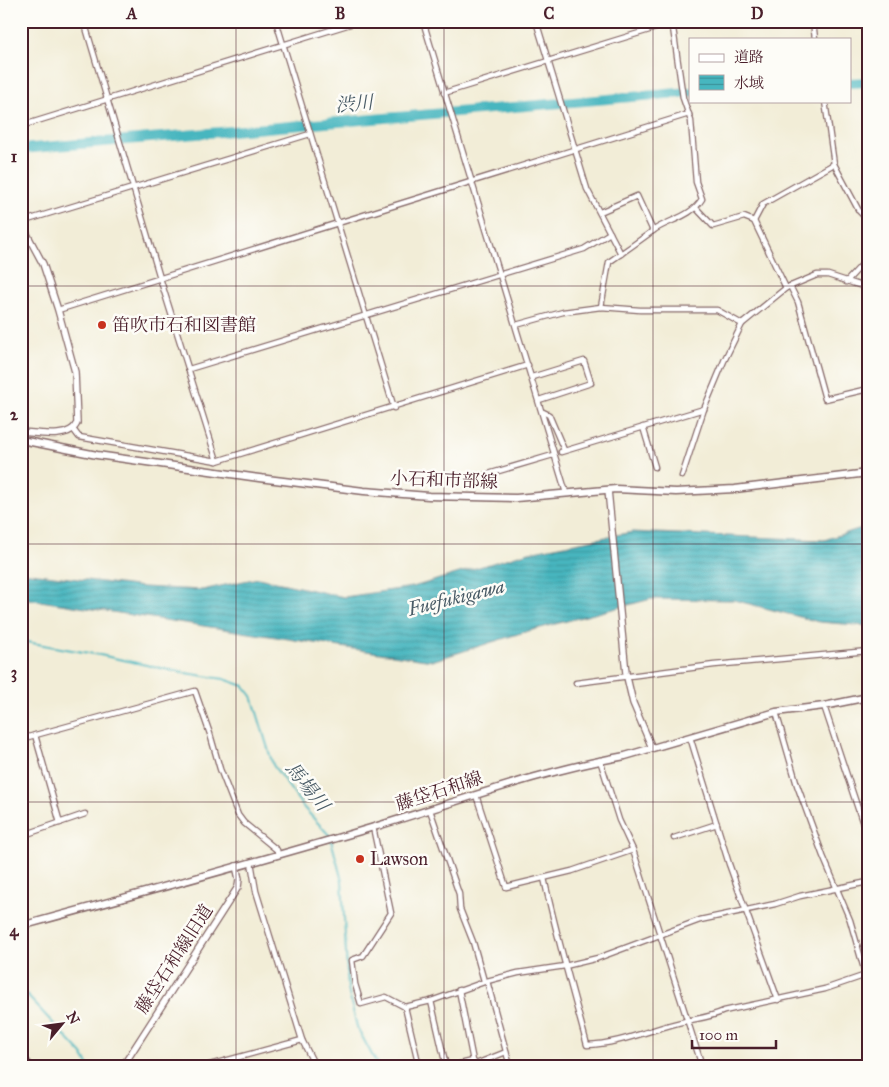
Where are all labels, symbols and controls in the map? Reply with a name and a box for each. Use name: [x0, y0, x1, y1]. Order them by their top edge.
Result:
text: A: [126, 4, 138, 23]
text: B: [335, 4, 345, 23]
text: C: [544, 4, 555, 23]
text: D: [751, 4, 764, 23]
legend: [689, 38, 852, 102]
text: 道路: [734, 48, 764, 66]
text: 水域: [734, 74, 764, 92]
water label: 渋川: [334, 90, 376, 117]
text: 1: [11, 147, 18, 166]
place label: 笛吹市石和図書館: [112, 314, 256, 336]
marker: 笛吹市石和図書館: [96, 319, 108, 331]
text: 2: [10, 405, 19, 424]
street label: 小石和市部線: [390, 467, 498, 493]
water label: Fuefukigawa: [405, 574, 507, 621]
text: 3: [11, 663, 17, 683]
water label: 馬場川: [281, 757, 336, 817]
street label: 藤垈石和線: [393, 767, 485, 815]
place label: Lawson: [370, 848, 428, 870]
marker: Lawson: [354, 853, 366, 865]
street label: 藤垈石和線旧道: [130, 900, 218, 1018]
text: 4: [10, 921, 20, 941]
north arrow: [38, 1000, 88, 1050]
text: N: [63, 1009, 83, 1027]
scale bar: [692, 1017, 775, 1049]
text: 100 m: [699, 1026, 739, 1044]

